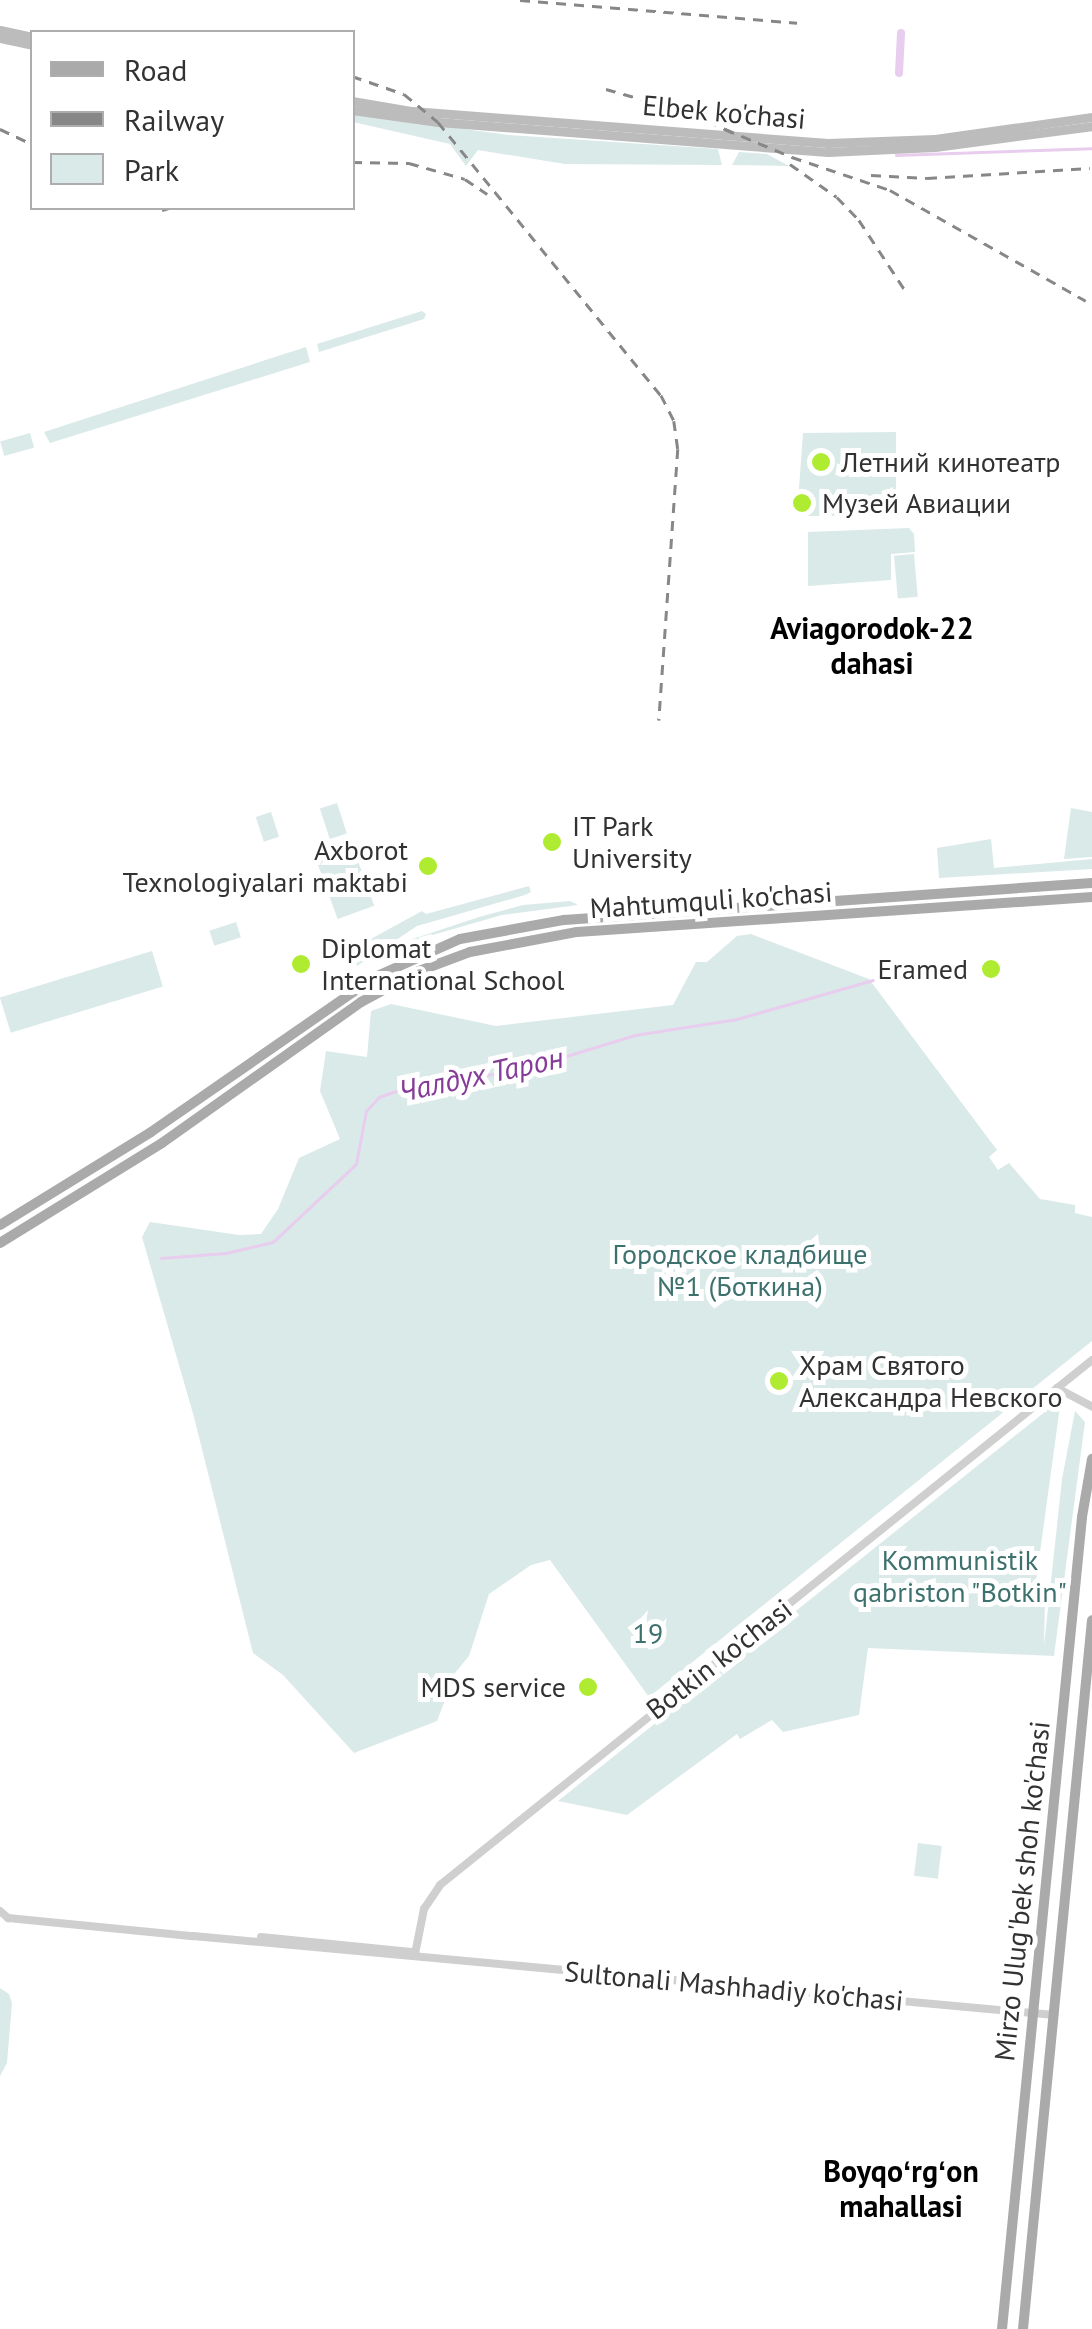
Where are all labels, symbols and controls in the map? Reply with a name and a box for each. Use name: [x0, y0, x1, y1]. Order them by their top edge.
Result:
legend: [30, 30, 355, 210]
text: Road: [124, 50, 188, 89]
street label: Elbek ko'chasi: [641, 88, 807, 136]
text: Railway: [124, 100, 224, 139]
text: Park: [124, 150, 179, 189]
place label: Летний кинотеатр: [841, 445, 1060, 479]
marker: Летний кинотеатр: [810, 451, 832, 473]
place label: Музей Авиации: [822, 486, 1012, 520]
marker: Музей Авиации: [791, 492, 813, 514]
district label: Aviagorodok-22 dahasi: [770, 610, 974, 680]
place label: IT Park University: [572, 809, 692, 875]
marker: IT Park University: [541, 831, 563, 853]
place label: Axborot Texnologiyalari maktabi: [122, 833, 408, 899]
marker: Axborot Texnologiyalari maktabi: [417, 855, 439, 877]
street label: Mahtumquli ko'chasi: [589, 875, 833, 925]
place label: Diplomat International School: [321, 931, 564, 997]
place label: Eramed: [878, 952, 968, 986]
marker: Diplomat International School: [290, 953, 312, 975]
marker: Eramed: [978, 956, 1004, 982]
water label: Чалдух Тарон: [395, 1039, 567, 1109]
park label: Городское кладбище №1 (Боткина): [613, 1237, 867, 1303]
place label: Храм Святого Александра Невского: [799, 1348, 1063, 1414]
marker: Храм Святого Александра Невского: [768, 1370, 790, 1392]
park label: Kommunistik qabriston "Botkin": [852, 1543, 1068, 1609]
street label: Botkin ko'chasi: [639, 1592, 799, 1726]
park label: 19: [633, 1616, 663, 1650]
place label: MDS service: [420, 1670, 566, 1704]
marker: MDS service: [575, 1674, 601, 1700]
street label: Mirzo Ulug'bek shoh ko'chasi: [987, 1719, 1057, 2063]
street label: Sultonali Mashhadiy ko'chasi: [563, 1954, 905, 2018]
district label: Boyqoʻrgʻon mahallasi: [822, 2153, 980, 2224]

